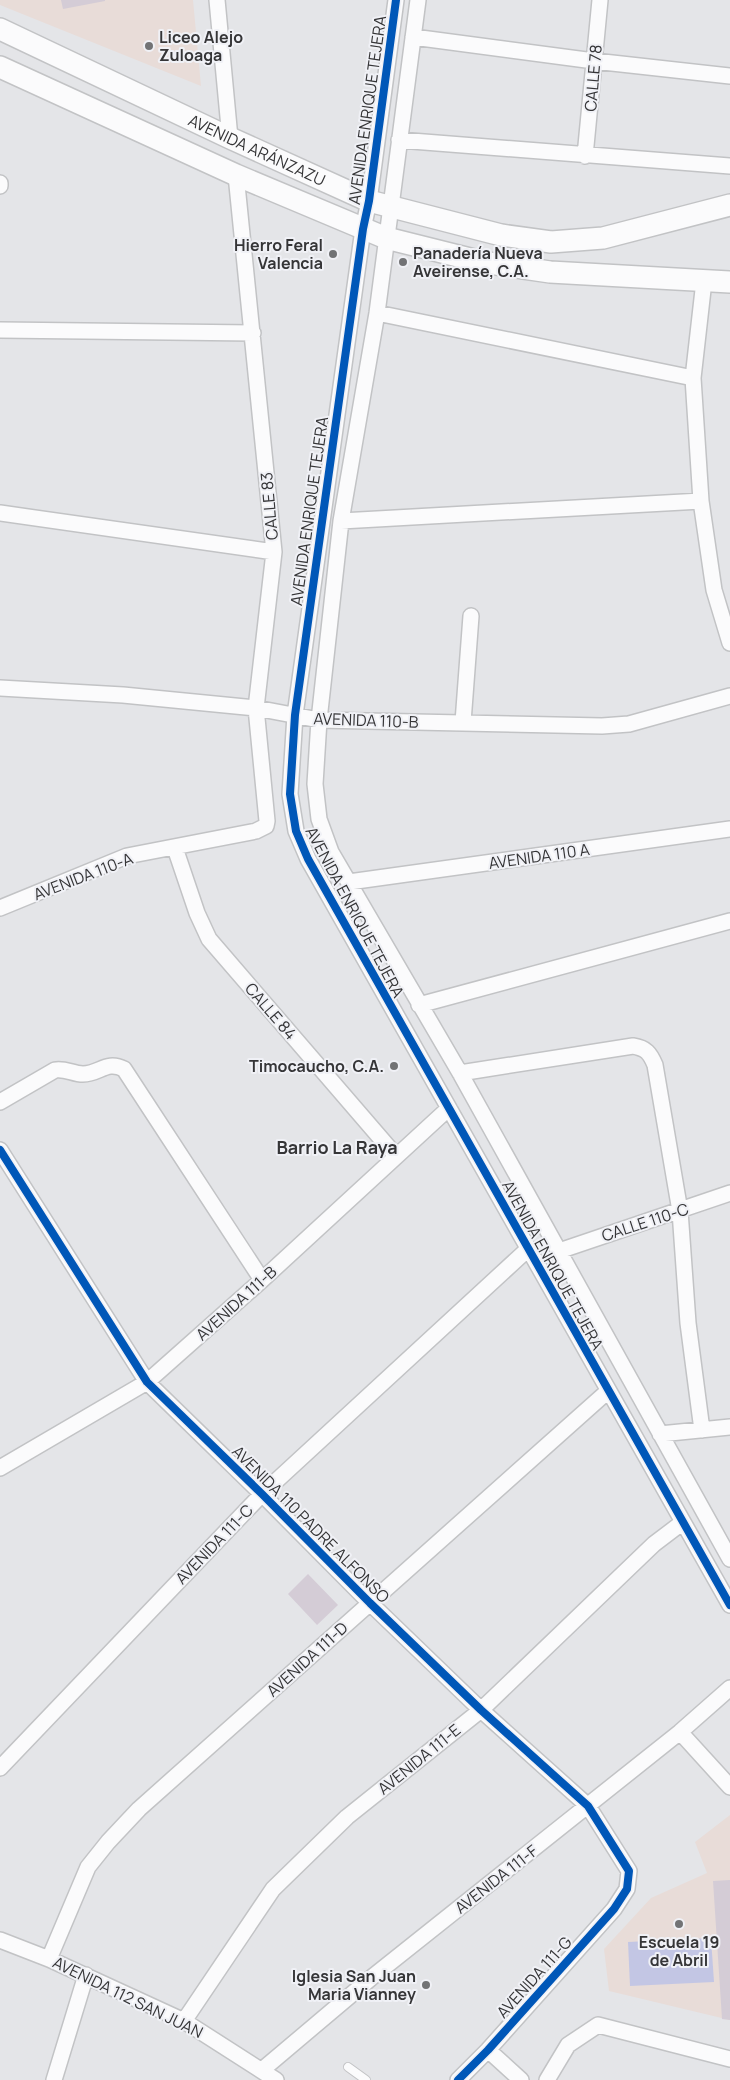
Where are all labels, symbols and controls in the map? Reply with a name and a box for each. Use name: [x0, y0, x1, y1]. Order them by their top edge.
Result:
street label: AVENIDA ENRIQUE TEJERA: [343, 14, 391, 206]
place label: Liceo Alejo Zuloaga: [159, 26, 243, 66]
marker: Liceo Alejo Zuloaga: [143, 40, 155, 52]
street label: CALLE 78: [579, 44, 607, 112]
street label: AVENIDA ARÁNZAZU: [185, 109, 329, 191]
place label: Hierro Feral Valencia: [234, 234, 323, 274]
place label: Panadería Nueva Aveirense, C.A.: [413, 242, 543, 282]
marker: Hierro Feral Valencia: [327, 248, 339, 260]
marker: Panadería Nueva Aveirense, C.A.: [397, 256, 409, 268]
street label: AVENIDA ENRIQUE TEJERA: [285, 415, 333, 607]
street label: CALLE 83: [255, 471, 283, 541]
street label: AVENIDA 110-B: [313, 707, 419, 733]
street label: AVENIDA ENRIQUE TEJERA: [301, 823, 409, 1001]
street label: AVENIDA 110 A: [487, 838, 591, 874]
street label: AVENIDA 110-A: [30, 847, 136, 905]
street label: CALLE 84: [240, 978, 302, 1044]
place label: Timocaucho, C.A.: [249, 1055, 384, 1077]
marker: Timocaucho, C.A.: [388, 1060, 400, 1072]
district label: Barrio La Raya: [276, 1135, 398, 1159]
street label: AVENIDA ENRIQUE TEJERA: [497, 1176, 609, 1354]
street label: CALLE 110-C: [599, 1198, 691, 1246]
street label: AVENIDA 111-B: [191, 1261, 281, 1345]
street label: AVENIDA 110 PADRE ALFONSO: [228, 1441, 395, 1608]
street label: AVENIDA 111-C: [170, 1499, 258, 1589]
street label: AVENIDA 111-D: [262, 1616, 353, 1701]
street label: AVENIDA 111-E: [373, 1719, 465, 1799]
street label: AVENIDA 111-F: [450, 1840, 542, 1918]
marker: Escuela 19 de Abril: [673, 1918, 685, 1930]
street label: AVENIDA 111-G: [491, 1931, 577, 2023]
place label: Escuela 19 de Abril: [639, 1931, 719, 1971]
street label: AVENIDA 112 SAN JUAN: [49, 1951, 207, 2043]
place label: Iglesia San Juan Maria Vianney: [292, 1965, 416, 2005]
marker: Iglesia San Juan Maria Vianney: [420, 1979, 432, 1991]

